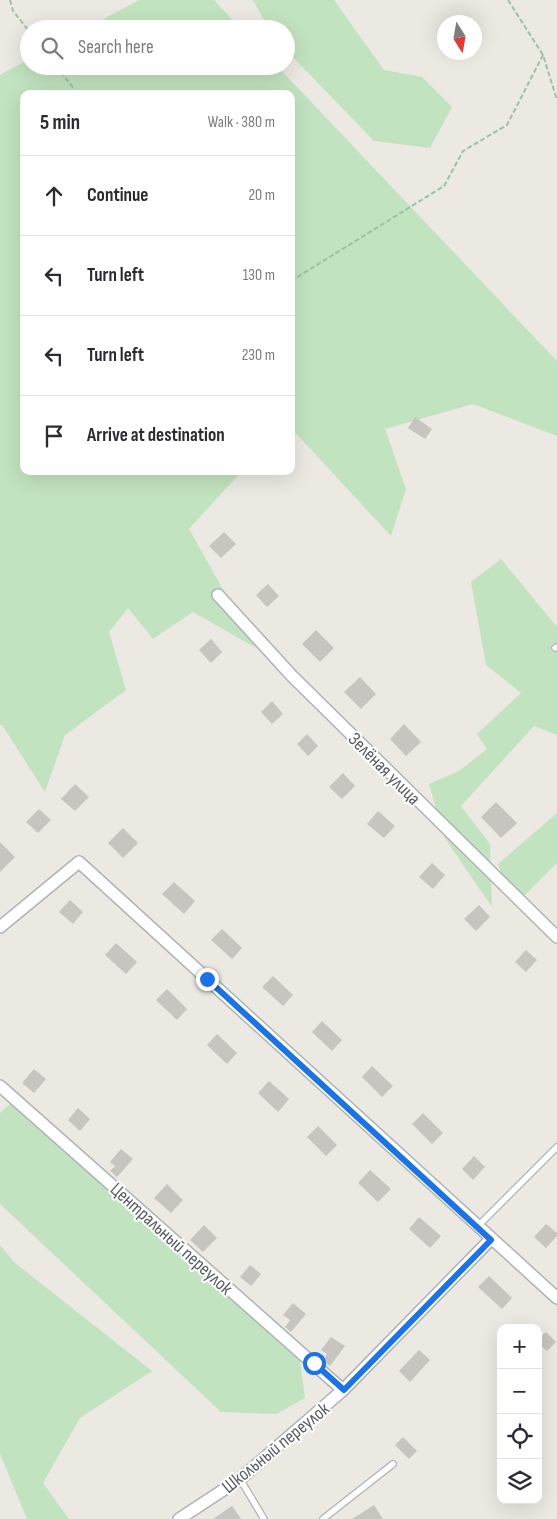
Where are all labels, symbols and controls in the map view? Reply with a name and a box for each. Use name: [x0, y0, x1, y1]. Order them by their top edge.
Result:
north arrow: [437, 15, 482, 60]
search box: [20, 20, 295, 75]
icon: search: [38, 34, 66, 62]
text: Search here: [78, 36, 154, 59]
text: 5 min: [40, 110, 80, 135]
text: Walk · 380 m: [208, 113, 275, 132]
icon: ahead: [40, 182, 68, 210]
text: Continue: [87, 184, 148, 207]
text: 20 m: [248, 186, 275, 205]
icon: left: [40, 262, 68, 290]
text: Turn left: [87, 264, 144, 287]
text: 130 m: [243, 266, 275, 285]
icon: left: [40, 342, 68, 370]
text: Turn left: [87, 344, 144, 367]
text: 230 m: [242, 346, 275, 365]
icon: arrive: [40, 422, 68, 450]
text: Arrive at destination: [87, 424, 225, 447]
street label: Зелёная улица: [343, 728, 425, 810]
route end: [196, 968, 219, 991]
street label: Центральный переулок: [105, 1178, 237, 1301]
map controls: [497, 1324, 542, 1504]
button: +: [497, 1324, 542, 1369]
route start: [303, 1352, 326, 1375]
button: −: [497, 1369, 542, 1414]
street label: Школьный переулок: [217, 1397, 335, 1499]
button: locate: [497, 1414, 542, 1459]
button: layers: [497, 1459, 542, 1504]

